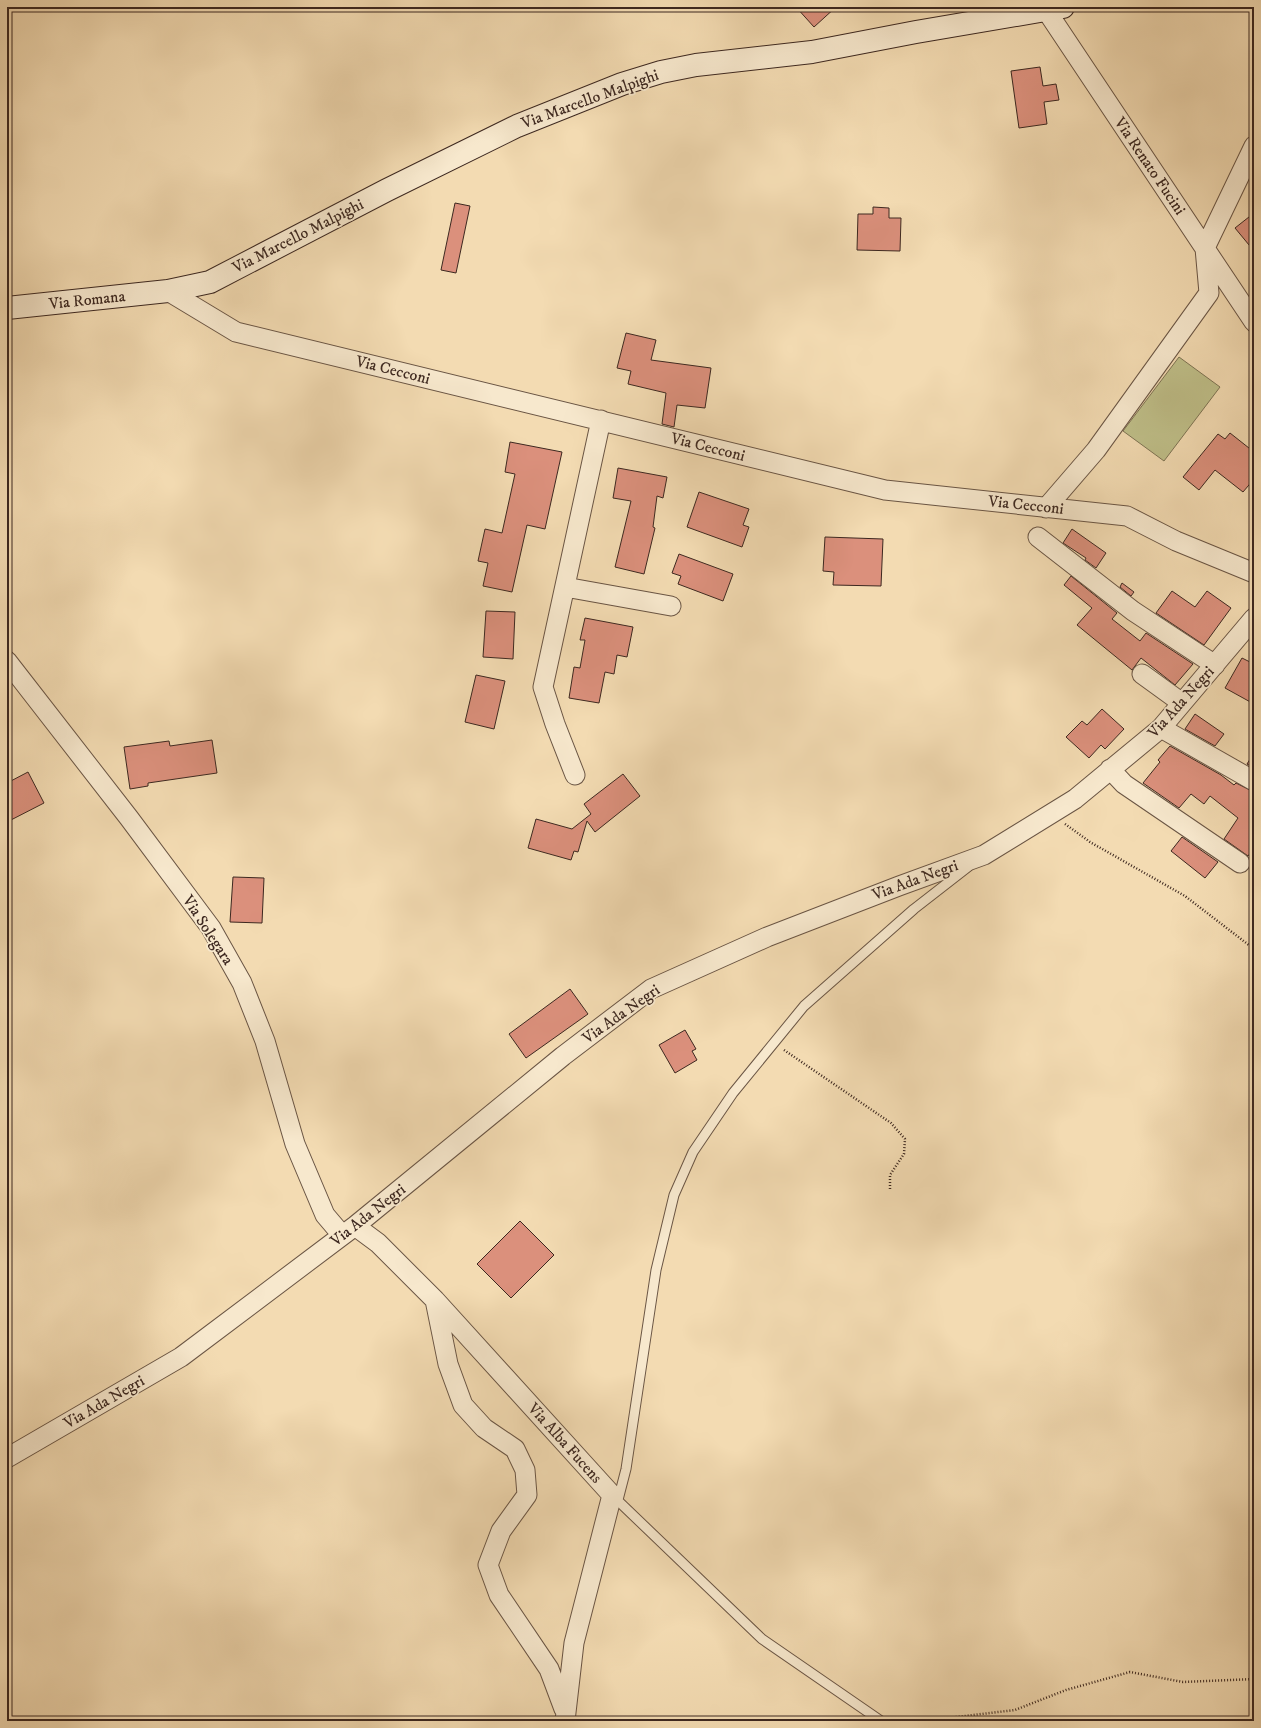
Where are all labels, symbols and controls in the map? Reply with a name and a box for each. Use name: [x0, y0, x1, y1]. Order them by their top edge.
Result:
street label: Via Marcello Malpighi: [518, 65, 661, 133]
street label: Via Renato Fucini: [1109, 112, 1190, 219]
street label: Via Marcello Malpighi: [228, 194, 367, 278]
street label: Via Romana: [47, 286, 126, 314]
street label: Via Cecconi: [353, 351, 432, 389]
street label: Via Cecconi: [668, 428, 747, 466]
street label: Via Cecconi: [986, 491, 1065, 519]
street label: Via Ada Negri: [1143, 662, 1219, 743]
street label: Via Ada Negri: [868, 855, 961, 905]
street label: Via Solegara: [178, 891, 238, 969]
street label: Via Ada Negri: [578, 980, 664, 1049]
street label: Via Ada Negri: [326, 1179, 410, 1251]
street label: Via Ada Negri: [59, 1371, 148, 1434]
street label: Via Alba Fucens: [523, 1398, 606, 1487]

